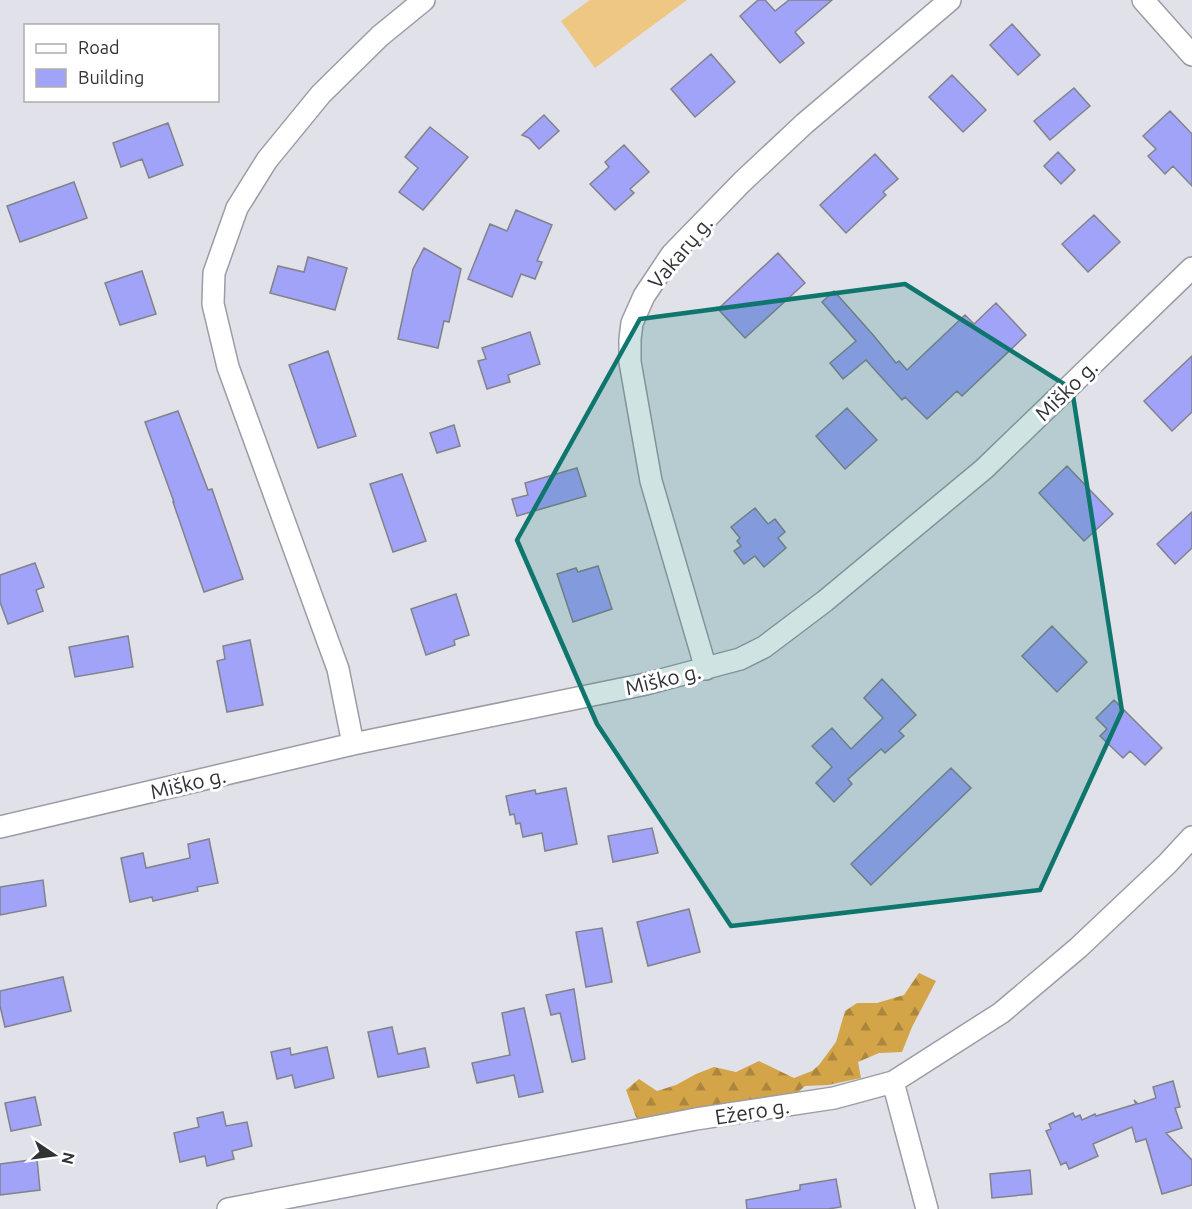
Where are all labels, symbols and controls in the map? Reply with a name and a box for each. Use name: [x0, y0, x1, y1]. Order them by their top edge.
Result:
legend: [24, 24, 219, 102]
text: Road: [78, 37, 120, 57]
text: Building: [78, 67, 144, 87]
street label: Vakarų g.: [643, 211, 717, 293]
street label: Miško g.: [1030, 355, 1102, 425]
street label: Miško g.: [623, 659, 703, 699]
street label: Miško g.: [148, 763, 228, 803]
street label: Ežero g.: [713, 1093, 791, 1129]
north arrow: [24, 1125, 84, 1185]
text: N: [59, 1151, 79, 1166]

